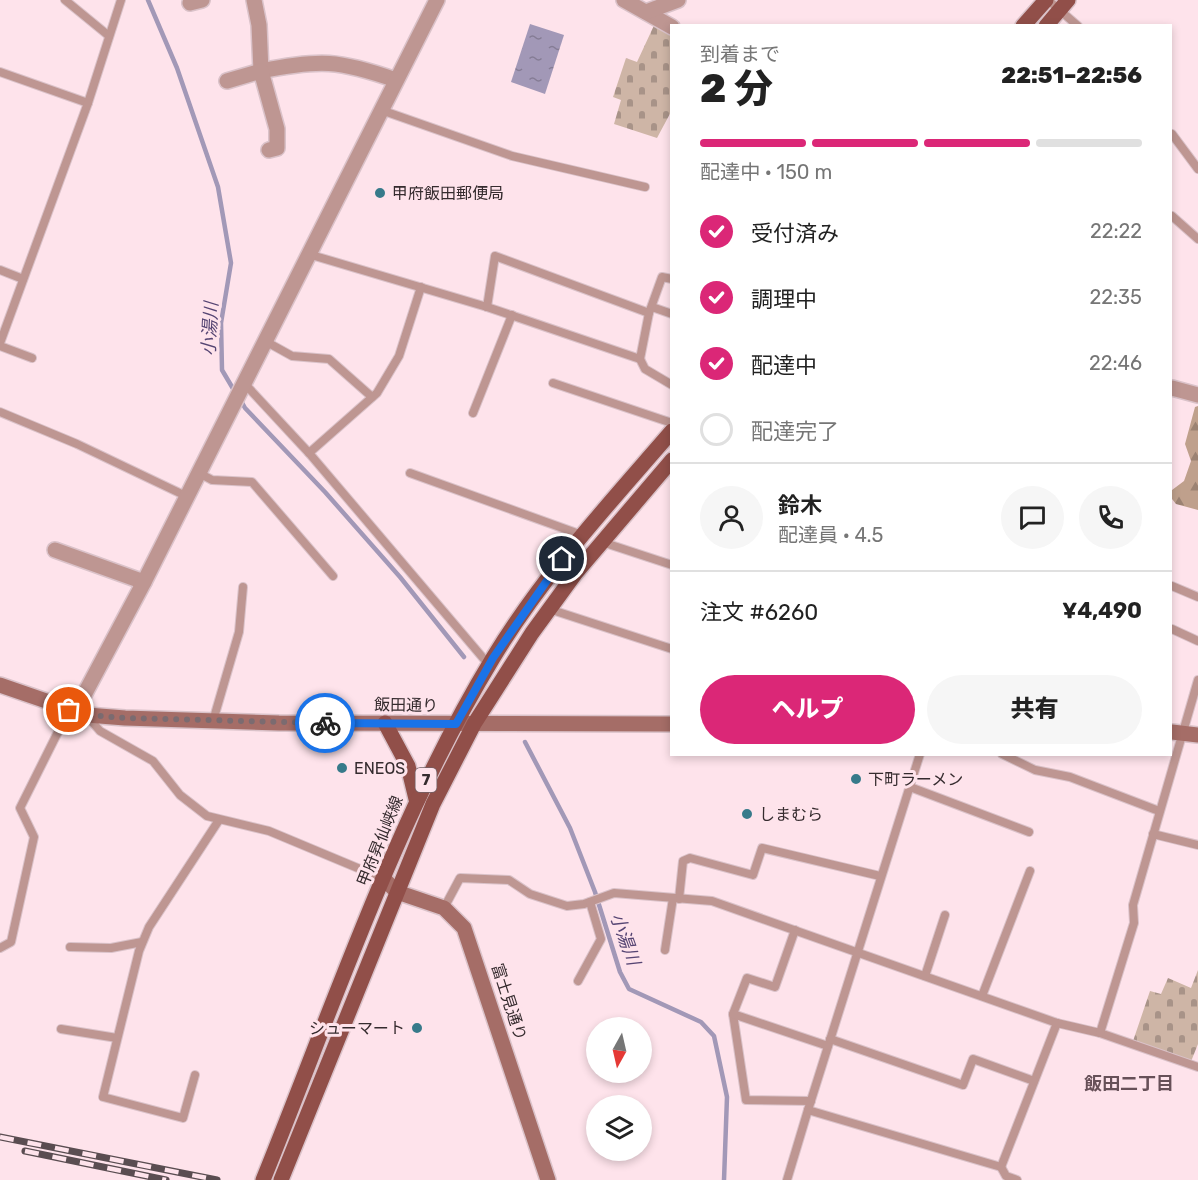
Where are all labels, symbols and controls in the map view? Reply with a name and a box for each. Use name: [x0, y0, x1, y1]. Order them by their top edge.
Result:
text: 到着まで: [700, 42, 780, 66]
text: 22:51–22:56: [1001, 62, 1142, 89]
text: 2 分: [700, 66, 773, 112]
text: 配達中 · 150 m: [700, 160, 832, 184]
place label: 甲府飯田郵便局: [392, 184, 504, 203]
marker: 甲府飯田郵便局: [373, 186, 387, 200]
icon: check: [700, 215, 733, 248]
text: 22:22: [1090, 219, 1142, 243]
text: 受付済み: [751, 220, 839, 247]
icon: check: [700, 281, 733, 314]
text: 22:35: [1090, 285, 1142, 309]
text: 調理中: [751, 286, 817, 313]
water label: 小湯川: [198, 299, 223, 357]
icon: check: [700, 347, 733, 380]
text: 22:46: [1089, 351, 1142, 375]
text: 配達中: [751, 352, 817, 379]
text: 配達完了: [751, 418, 839, 445]
button: person: [700, 486, 763, 549]
button: chat: [1001, 486, 1064, 549]
button: phone: [1079, 486, 1142, 549]
text: 鈴木: [778, 492, 822, 519]
text: 配達員 · 4.5: [778, 523, 883, 547]
pin: [536, 533, 587, 584]
icon: home: [545, 542, 578, 575]
text: ¥4,490: [1062, 597, 1142, 624]
text: 注文 #6260: [700, 599, 818, 626]
button: ヘルプ: [700, 675, 915, 744]
button: 共有: [927, 675, 1142, 744]
pin: [43, 684, 94, 735]
icon: bag: [52, 693, 85, 726]
courier: [295, 693, 355, 753]
street label: 飯田通り: [374, 695, 438, 715]
icon: bike: [309, 707, 342, 740]
place label: ENEOS: [354, 759, 405, 778]
marker: ENEOS: [335, 761, 349, 775]
road number: 7: [416, 768, 436, 792]
place label: 下町ラーメン: [868, 770, 963, 789]
marker: 下町ラーメン: [849, 772, 863, 786]
street label: 甲府昇仙峡線: [353, 793, 407, 889]
place label: しまむら: [759, 805, 823, 824]
marker: しまむら: [740, 807, 754, 821]
water label: 小湯川: [605, 910, 645, 970]
street label: 富士見通り: [488, 961, 530, 1043]
north arrow: [586, 1017, 652, 1083]
map controls: [586, 1017, 652, 1161]
place label: シューマート: [309, 1019, 405, 1038]
marker: シューマート: [410, 1021, 424, 1035]
district label: 飯田二丁目: [1084, 1073, 1174, 1095]
button: layers: [586, 1095, 652, 1161]

